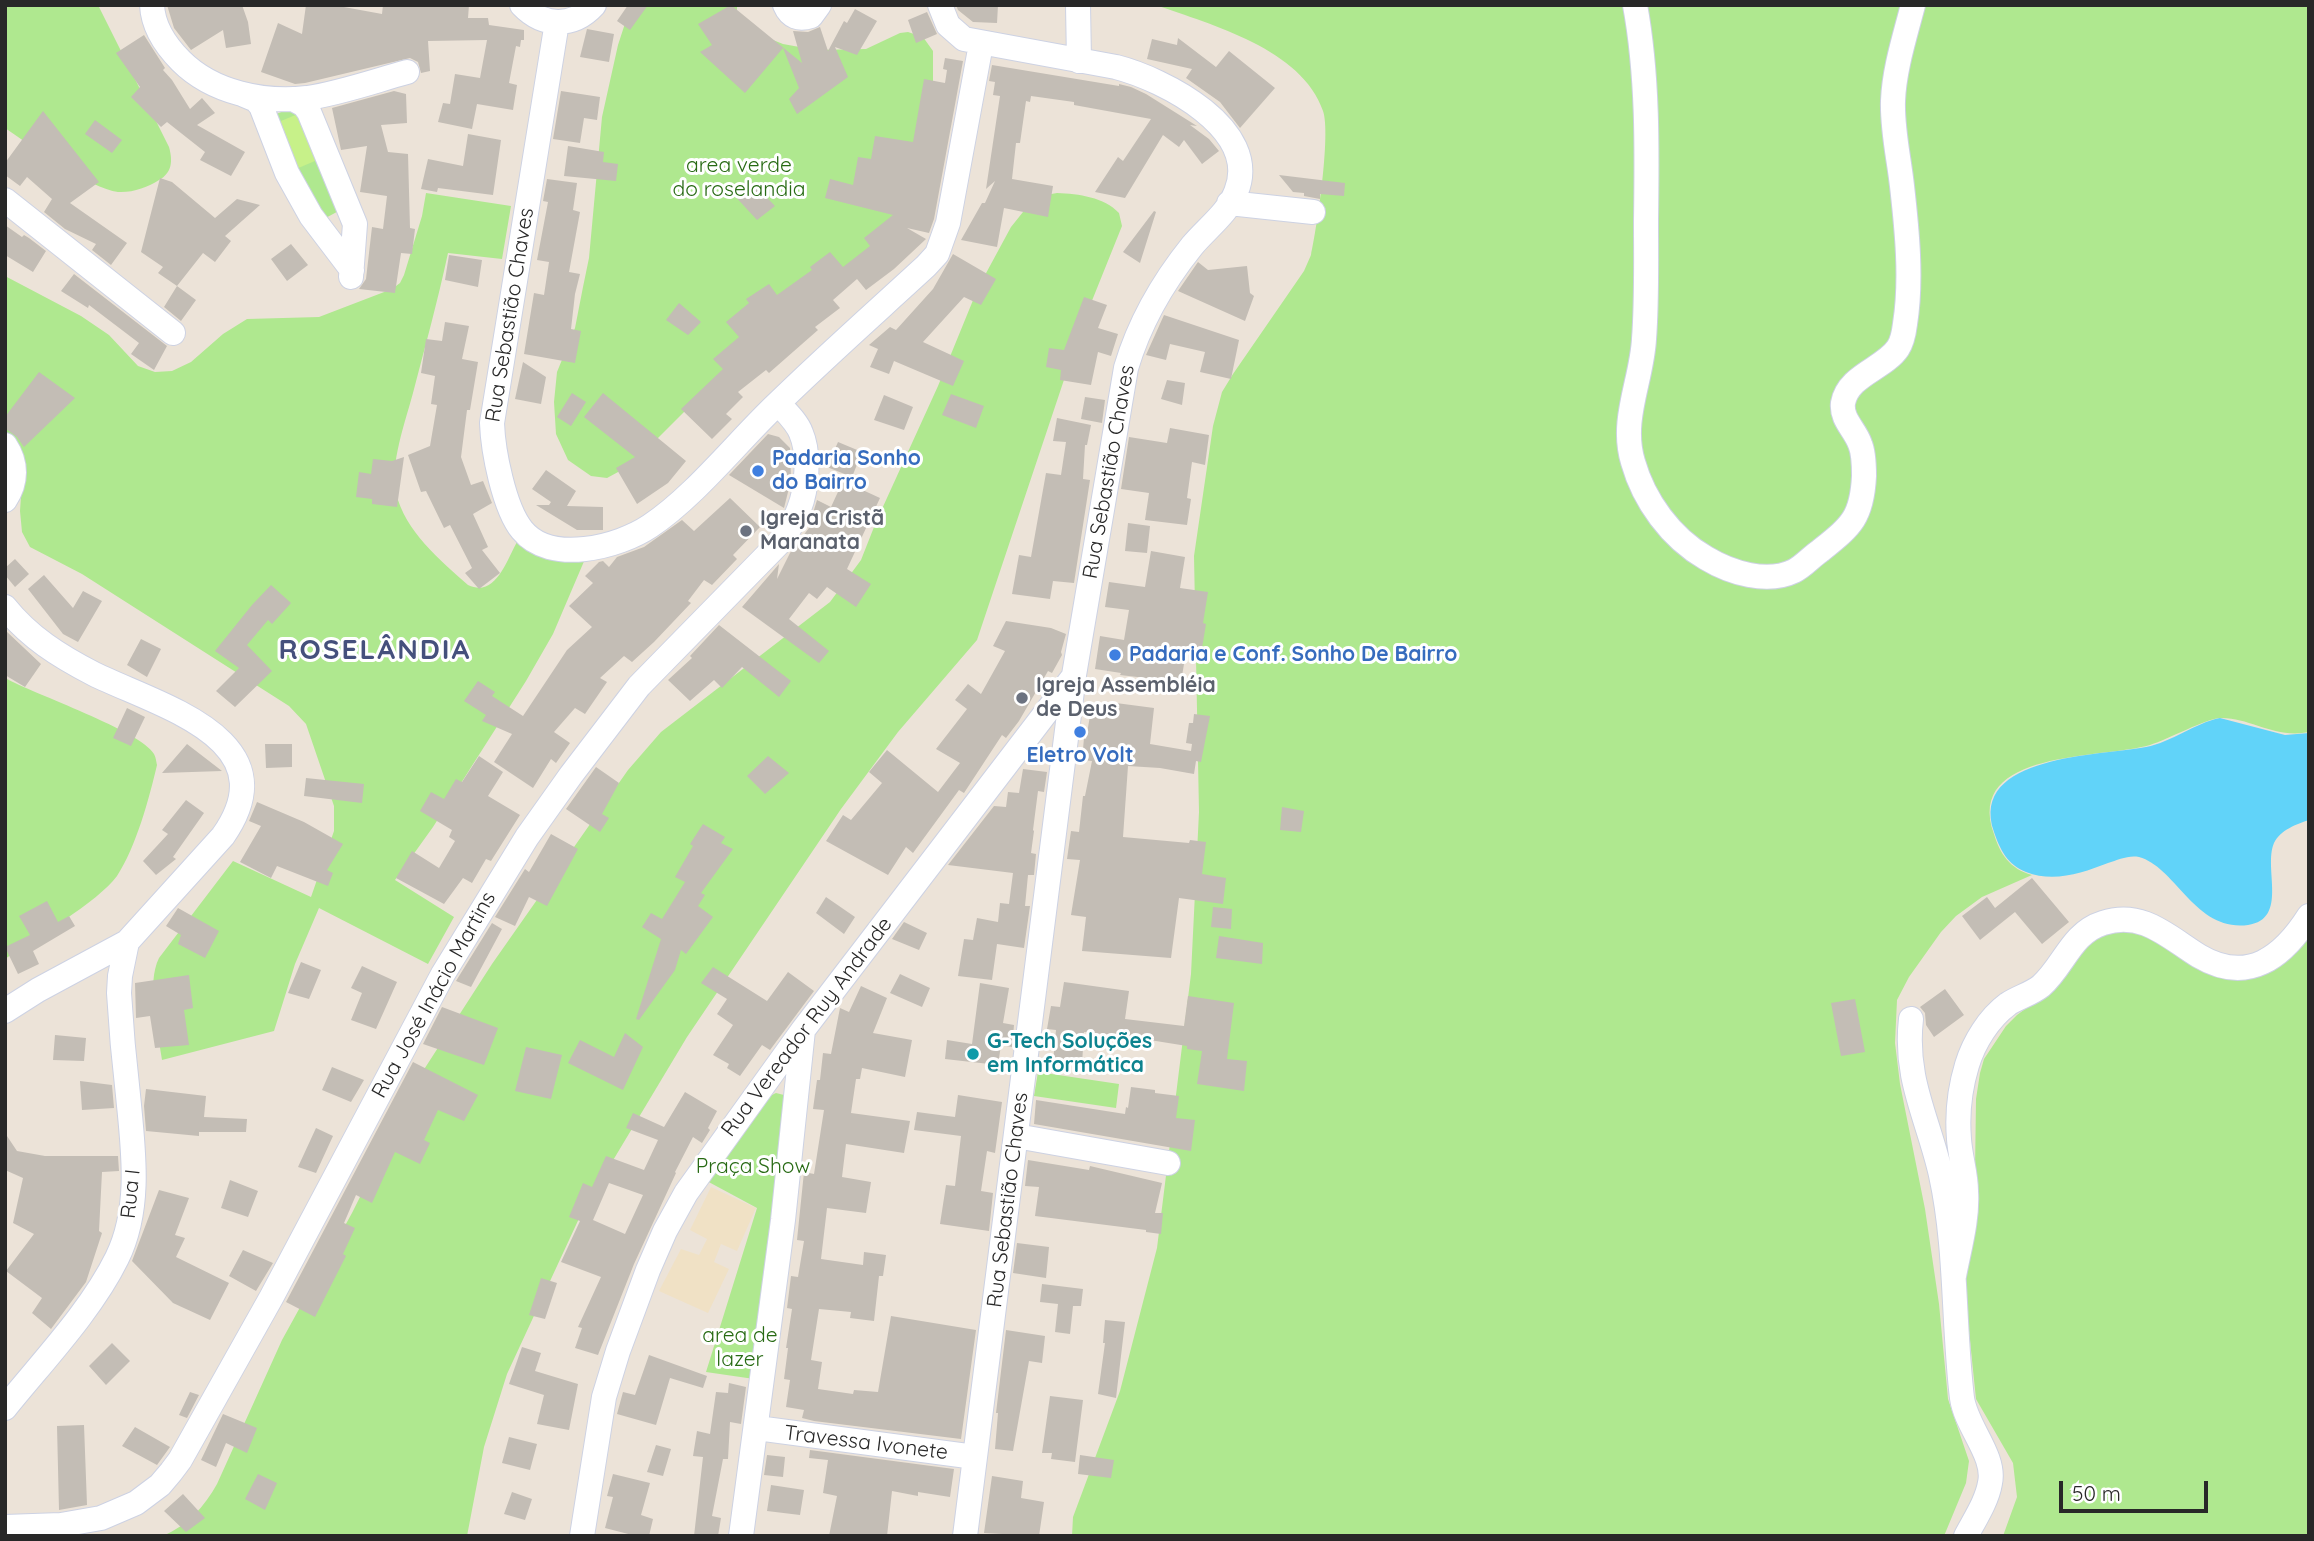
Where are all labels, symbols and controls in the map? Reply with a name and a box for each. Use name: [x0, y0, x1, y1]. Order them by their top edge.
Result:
park label: area verde do roselandia: [673, 153, 805, 203]
street label: Rua Sebastião Chaves: [481, 206, 539, 424]
street label: Rua Sebastião Chaves: [1078, 363, 1140, 581]
place label: Padaria Sonho do Bairro: [772, 446, 921, 496]
marker: Padaria Sonho do Bairro: [750, 463, 766, 479]
place label: Igreja Cristã Maranata: [760, 506, 884, 556]
marker: Igreja Cristã Maranata: [738, 523, 754, 539]
district label: ROSELÂNDIA: [280, 634, 470, 668]
place label: Padaria e Conf. Sonho De Bairro: [1129, 642, 1457, 668]
marker: Padaria e Conf. Sonho De Bairro: [1107, 647, 1123, 663]
place label: Igreja Assembléia de Deus: [1036, 673, 1216, 723]
marker: Igreja Assembléia de Deus: [1014, 690, 1030, 706]
marker: Eletro Volt: [1072, 724, 1088, 740]
place label: Eletro Volt: [1026, 743, 1134, 769]
street label: Rua José Inácio Martins: [367, 887, 501, 1103]
street label: Rua Vereador Ruy Andrade: [716, 912, 898, 1142]
place label: G-Tech Soluções em Informática: [987, 1029, 1152, 1079]
marker: G-Tech Soluções em Informática: [965, 1046, 981, 1062]
street label: Rua Sebastião Chaves: [982, 1091, 1034, 1309]
park label: Praça Show: [696, 1154, 810, 1180]
street label: Rua I: [116, 1168, 146, 1220]
park label: area de lazer: [702, 1323, 778, 1373]
street label: Travessa Ivonete: [783, 1420, 949, 1466]
scale bar: [2062, 1468, 2211, 1512]
text: 50 m: [2072, 1480, 2121, 1506]

